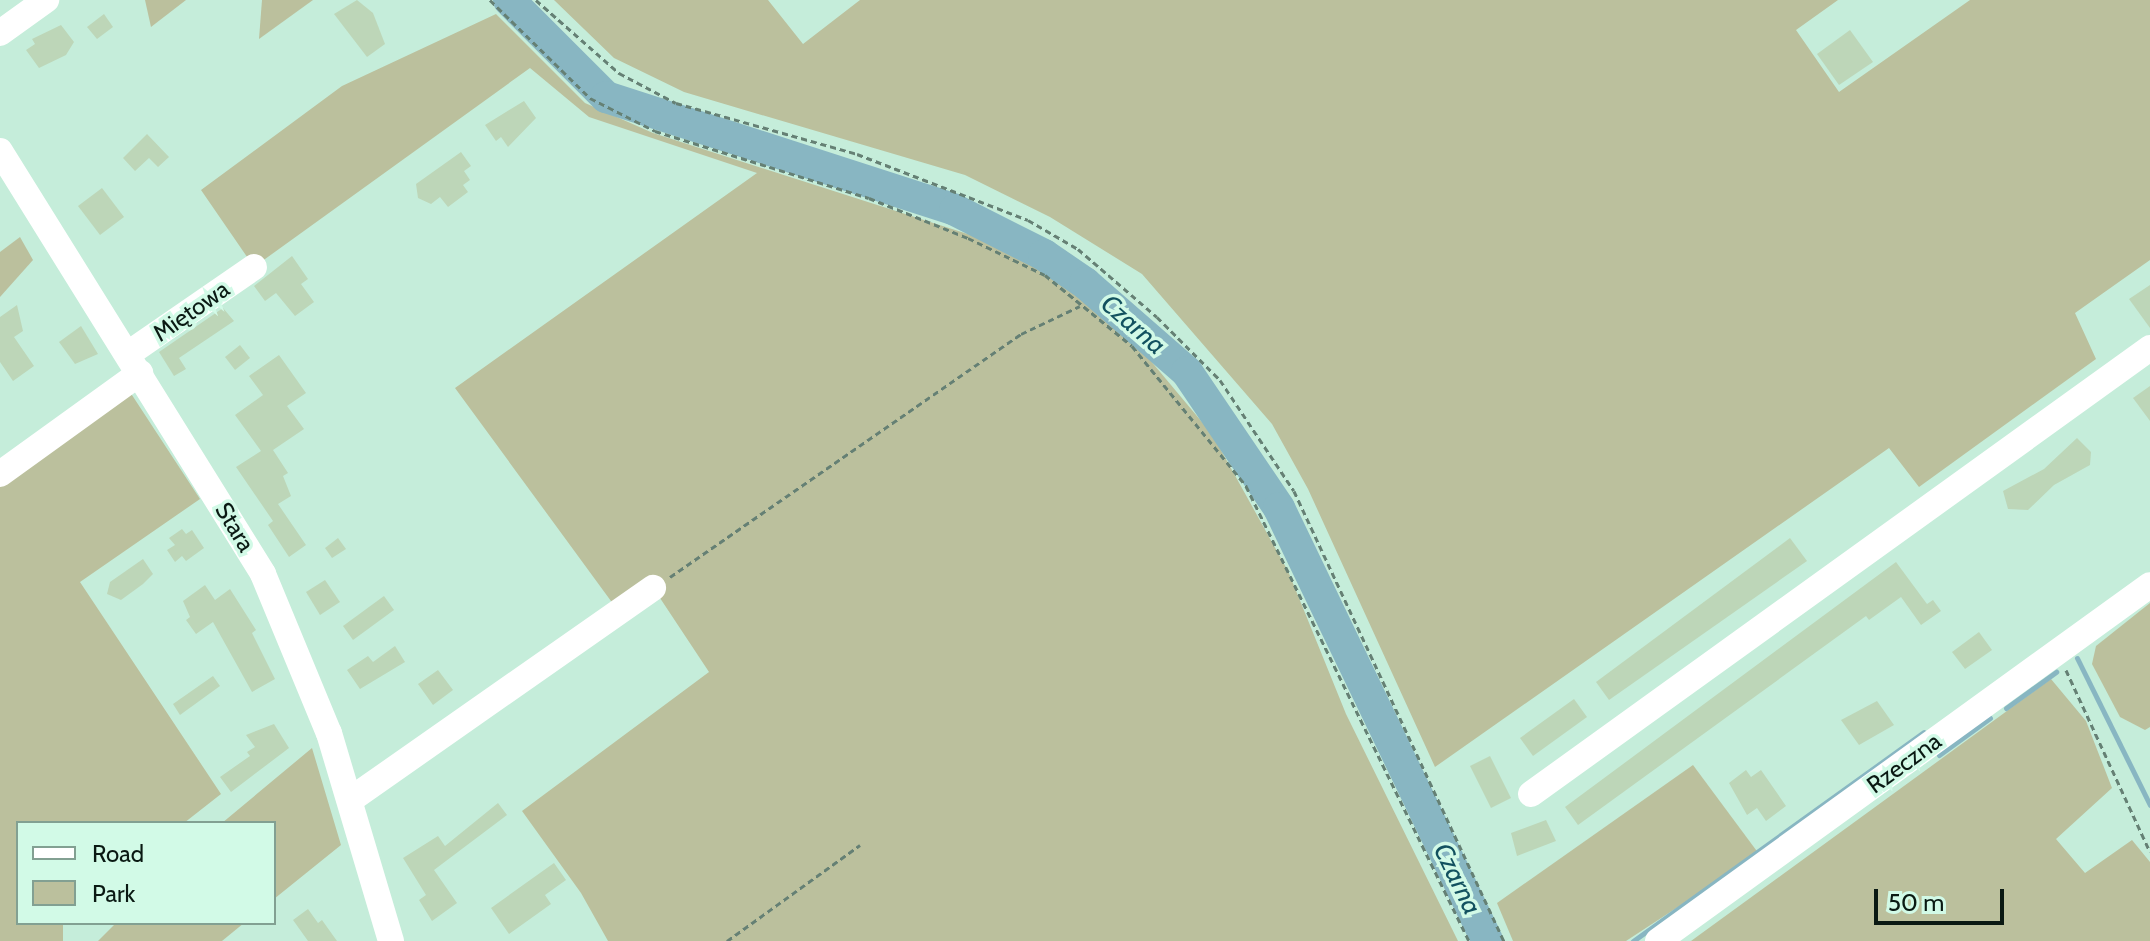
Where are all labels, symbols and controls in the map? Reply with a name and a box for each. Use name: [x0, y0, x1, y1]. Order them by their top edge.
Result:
street label: Miętowa: [147, 274, 235, 348]
water label: Czarna: [1094, 289, 1172, 361]
street label: Stara: [209, 497, 261, 557]
street label: Rzeczna: [1861, 726, 1947, 800]
legend: [16, 821, 276, 925]
water label: Czarna: [1426, 838, 1488, 920]
text: Road: [92, 839, 144, 868]
scale bar: [1878, 873, 2008, 923]
text: Park: [92, 879, 135, 908]
text: 50 m: [1888, 888, 1944, 917]

